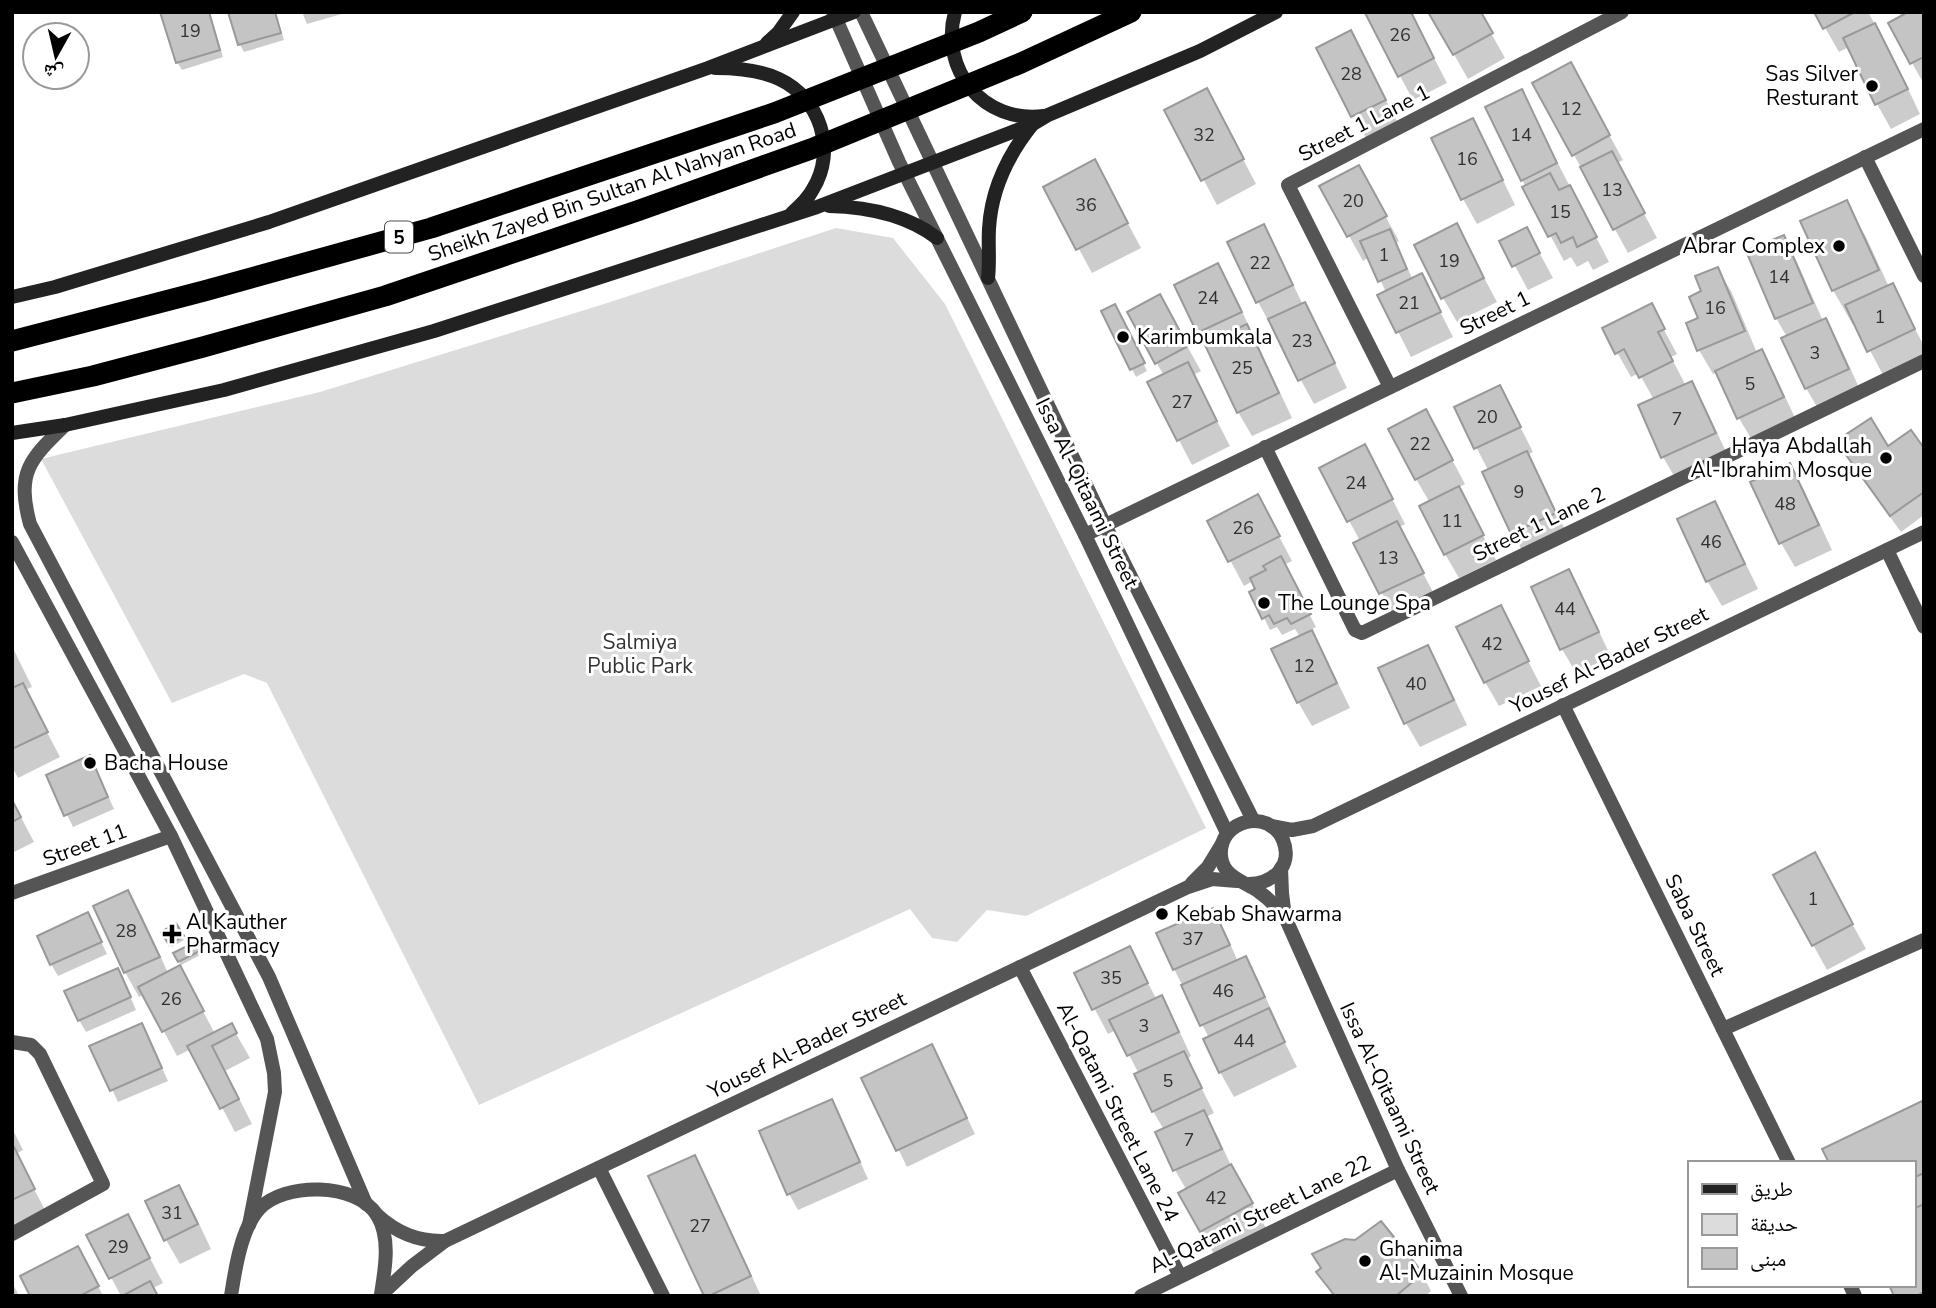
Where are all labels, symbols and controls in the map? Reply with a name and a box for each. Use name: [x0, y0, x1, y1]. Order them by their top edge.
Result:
house number: 19: [179, 19, 201, 43]
north arrow: [21, 21, 91, 91]
house number: 26: [1389, 23, 1411, 47]
text: ش: [42, 58, 66, 86]
place label: Sas Silver Resturant: [1765, 60, 1859, 112]
house number: 28: [1340, 62, 1362, 86]
street label: Street 1 Lane 1: [1293, 78, 1435, 168]
marker: Sas Silver Resturant: [1864, 78, 1880, 94]
house number: 12: [1560, 97, 1582, 121]
street label: Sheikh Zayed Bin Sultan Al Nahyan Road: [424, 116, 800, 268]
house number: 32: [1193, 123, 1215, 147]
house number: 14: [1510, 123, 1532, 147]
house number: 16: [1456, 147, 1478, 171]
house number: 13: [1601, 178, 1623, 202]
house number: 20: [1342, 189, 1364, 213]
house number: 36: [1075, 193, 1097, 217]
house number: 15: [1549, 200, 1571, 224]
road number: 5: [385, 221, 413, 252]
place label: Abrar Complex: [1682, 232, 1825, 260]
marker: Abrar Complex: [1831, 238, 1847, 254]
house number: 1: [1379, 243, 1389, 267]
house number: 19: [1438, 249, 1460, 273]
house number: 22: [1249, 251, 1271, 275]
house number: 14: [1768, 265, 1790, 289]
street label: Street 1: [1455, 284, 1535, 342]
house number: 24: [1197, 286, 1219, 310]
house number: 21: [1398, 291, 1420, 315]
house number: 16: [1704, 296, 1726, 320]
house number: 1: [1875, 305, 1885, 329]
place label: Karimbumkala: [1137, 323, 1273, 351]
marker: Karimbumkala: [1115, 329, 1131, 345]
house number: 23: [1291, 329, 1313, 353]
house number: 3: [1810, 341, 1820, 365]
house number: 25: [1231, 356, 1253, 380]
house number: 5: [1745, 372, 1755, 396]
house number: 27: [1171, 390, 1193, 414]
street label: Issa Al-Qitaami Street: [1029, 393, 1146, 593]
house number: 20: [1476, 405, 1498, 429]
house number: 7: [1672, 407, 1682, 431]
house number: 22: [1409, 432, 1431, 456]
place label: Haya Abdallah Al-Ibrahim Mosque: [1690, 432, 1872, 484]
marker: Haya Abdallah Al-Ibrahim Mosque: [1878, 450, 1894, 466]
house number: 24: [1345, 471, 1367, 495]
street label: Street 1 Lane 2: [1468, 480, 1610, 568]
house number: 9: [1514, 480, 1524, 504]
house number: 48: [1774, 492, 1796, 516]
house number: 11: [1441, 509, 1463, 533]
house number: 26: [1232, 516, 1254, 540]
house number: 46: [1700, 530, 1722, 554]
house number: 13: [1377, 546, 1399, 570]
place label: The Lounge Spa: [1278, 589, 1431, 617]
marker: The Lounge Spa: [1256, 595, 1272, 611]
house number: 44: [1554, 597, 1576, 621]
street label: Yousef Al-Bader Street: [1504, 600, 1713, 721]
park label: Salmiya Public Park: [587, 628, 693, 680]
house number: 42: [1481, 632, 1503, 656]
house number: 12: [1293, 654, 1315, 678]
house number: 40: [1405, 672, 1427, 696]
place label: Bacha House: [104, 749, 228, 777]
marker: Bacha House: [82, 755, 98, 771]
street label: Street 11: [39, 817, 131, 873]
street label: Saba Street: [1658, 869, 1732, 981]
house number: 1: [1808, 887, 1818, 911]
place label: Kebab Shawarma: [1176, 900, 1342, 928]
marker: Kebab Shawarma: [1154, 906, 1170, 922]
place label: Al Kauther Pharmacy: [186, 908, 287, 960]
house number: 28: [115, 919, 137, 943]
marker: Al Kauther Pharmacy: [164, 926, 180, 942]
house number: 37: [1182, 927, 1204, 951]
house number: 35: [1100, 966, 1122, 990]
house number: 46: [1212, 979, 1234, 1003]
street label: Yousef Al-Bader Street: [702, 985, 911, 1106]
house number: 26: [160, 987, 182, 1011]
street label: Al-Qatami Street Lane 24: [1050, 997, 1186, 1227]
street label: Issa Al-Qitaami Street: [1333, 998, 1447, 1199]
house number: 3: [1139, 1014, 1149, 1038]
house number: 44: [1233, 1029, 1255, 1053]
house number: 5: [1163, 1069, 1173, 1093]
house number: 7: [1184, 1128, 1194, 1152]
street label: Al-Qatami Street Lane 22: [1145, 1148, 1375, 1280]
legend: [1688, 1161, 1915, 1287]
text: طريق: [1750, 1175, 1793, 1203]
house number: 42: [1205, 1186, 1227, 1210]
house number: 31: [161, 1201, 183, 1225]
text: حديقة: [1750, 1210, 1798, 1238]
house number: 27: [689, 1214, 711, 1238]
house number: 29: [107, 1235, 129, 1259]
place label: Ghanima Al-Muzainin Mosque: [1379, 1235, 1574, 1287]
text: مبنى: [1750, 1245, 1786, 1273]
marker: Ghanima Al-Muzainin Mosque: [1357, 1253, 1373, 1269]

